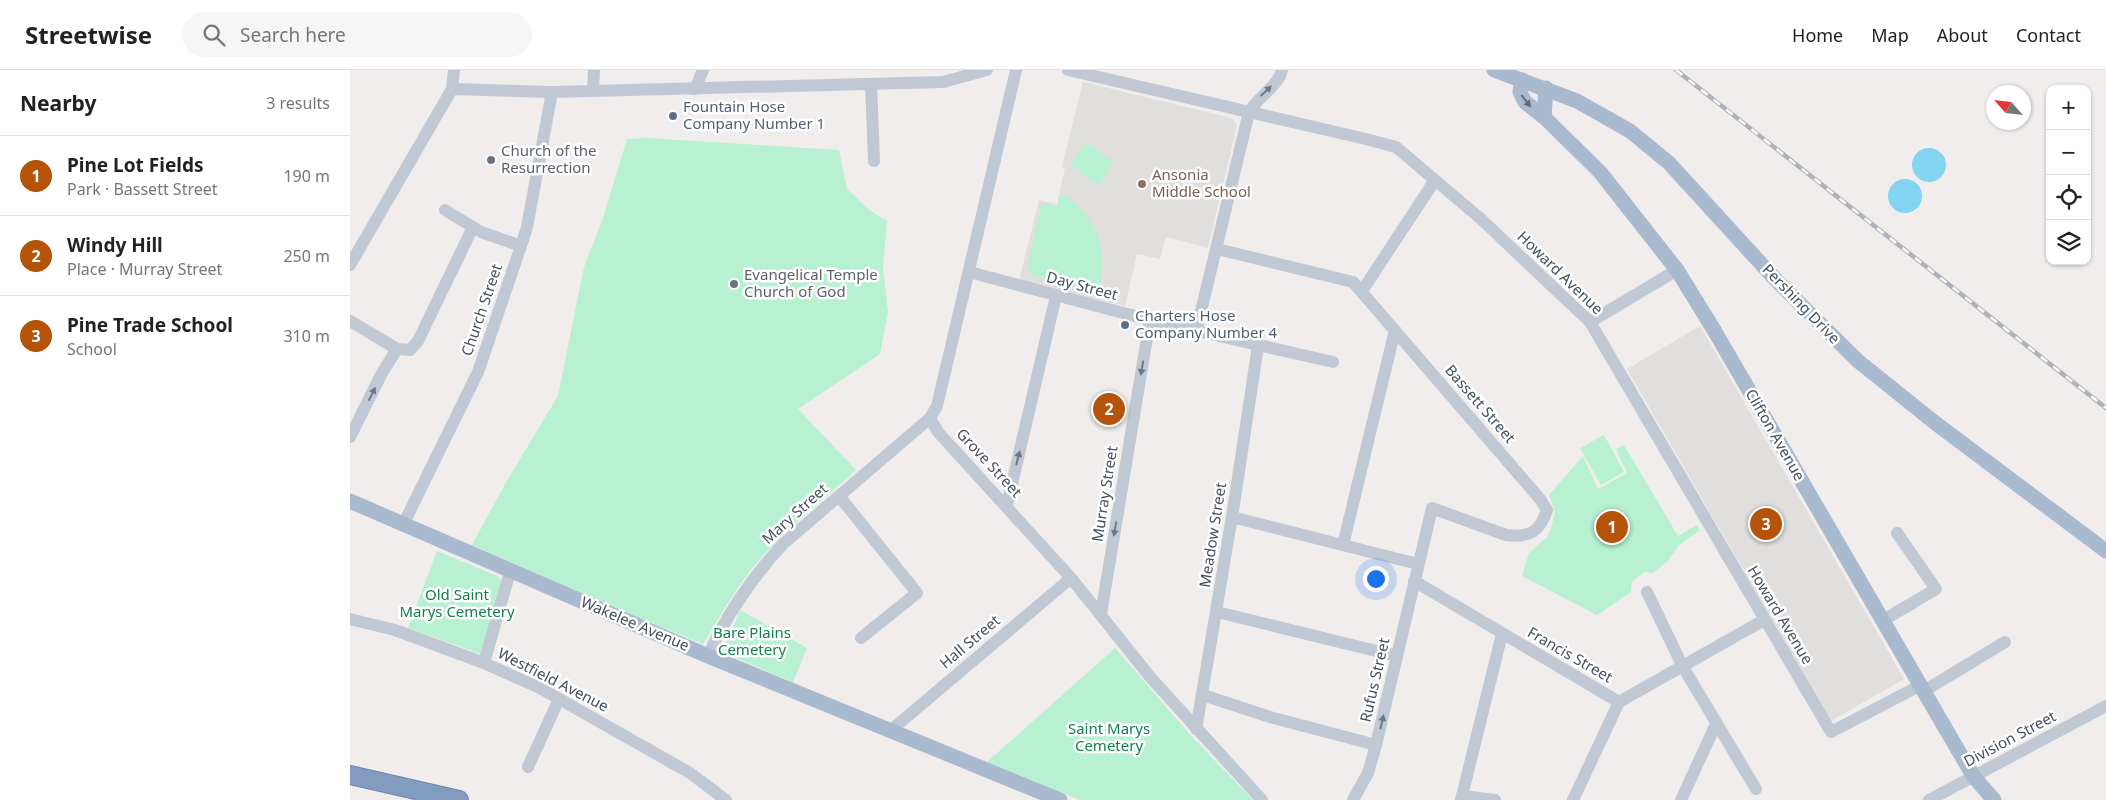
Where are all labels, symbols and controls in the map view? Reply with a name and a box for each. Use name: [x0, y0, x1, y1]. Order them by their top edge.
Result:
search box: [182, 12, 532, 57]
text: Streetwise: [25, 18, 152, 51]
icon: search: [200, 21, 228, 49]
text: Search here: [240, 22, 346, 48]
text: Home: [1792, 23, 1843, 47]
text: Map: [1871, 23, 1909, 47]
text: About: [1937, 23, 1988, 47]
text: Contact: [2016, 23, 2081, 47]
one-way arrow: [1260, 85, 1272, 97]
north arrow: [1986, 85, 2031, 130]
map controls: [2046, 85, 2091, 265]
button: +: [2046, 85, 2091, 130]
text: Nearby: [20, 89, 96, 117]
text: 3 results: [266, 92, 330, 114]
one-way arrow: [1521, 95, 1532, 108]
place label: Fountain Hose Company Number 1: [683, 96, 825, 133]
marker: Fountain Hose Company Number 1: [667, 110, 679, 122]
button: −: [2046, 130, 2091, 175]
place label: Church of the Resurrection: [501, 140, 597, 177]
text: Pine Lot Fields: [67, 152, 203, 178]
marker: Church of the Resurrection: [485, 154, 497, 166]
place label: Ansonia Middle School: [1152, 164, 1251, 201]
text: 1: [31, 165, 41, 187]
text: 190 m: [283, 165, 330, 187]
button: locate: [2046, 175, 2091, 220]
text: Park · Bassett Street: [67, 178, 218, 200]
marker: Ansonia Middle School: [1136, 178, 1148, 190]
button: layers: [2046, 220, 2091, 265]
street label: Howard Avenue: [1514, 226, 1608, 318]
text: Windy Hill: [67, 232, 163, 258]
text: 2: [31, 245, 41, 267]
text: 250 m: [283, 245, 330, 267]
text: Place · Murray Street: [67, 258, 222, 280]
street label: Pershing Drive: [1759, 259, 1845, 347]
street label: Church Street: [456, 260, 506, 358]
place label: Evangelical Temple Church of God: [744, 264, 878, 301]
street label: Day Street: [1045, 266, 1121, 304]
marker: Evangelical Temple Church of God: [728, 278, 740, 290]
place label: Charters Hose Company Number 4: [1135, 305, 1278, 342]
text: Pine Trade School: [67, 312, 233, 338]
marker: Charters Hose Company Number 4: [1119, 319, 1131, 331]
text: 3: [31, 325, 41, 347]
text: 310 m: [283, 325, 330, 347]
text: School: [67, 338, 117, 360]
street label: Bassett Street: [1441, 360, 1521, 447]
one-way arrow: [1138, 361, 1146, 377]
street label: Clifton Avenue: [1742, 385, 1810, 484]
one-way arrow: [368, 387, 376, 401]
pin: 2: [1093, 390, 1125, 428]
street label: Grove Street: [953, 424, 1027, 502]
street label: Murray Street: [1087, 444, 1122, 543]
one-way arrow: [1014, 450, 1022, 465]
street label: Mary Street: [757, 478, 832, 548]
street label: Meadow Street: [1194, 480, 1230, 589]
pin: 3: [1750, 505, 1782, 543]
pin: 1: [1596, 508, 1628, 546]
one-way arrow: [1111, 521, 1119, 537]
street label: Howard Avenue: [1743, 561, 1818, 668]
your location: [1363, 566, 1389, 592]
park label: Old Saint Marys Cemetery: [399, 584, 515, 621]
street label: Wakelee Avenue: [578, 591, 693, 655]
street label: Hall Street: [935, 610, 1004, 672]
park label: Bare Plains Cemetery: [713, 622, 791, 659]
street label: Francis Street: [1524, 622, 1617, 687]
street label: Rufus Street: [1355, 635, 1394, 724]
street label: Westfield Avenue: [495, 643, 612, 716]
street label: Division Street: [1960, 705, 2060, 771]
one-way arrow: [1378, 714, 1386, 729]
park label: Saint Marys Cemetery: [1068, 718, 1150, 755]

